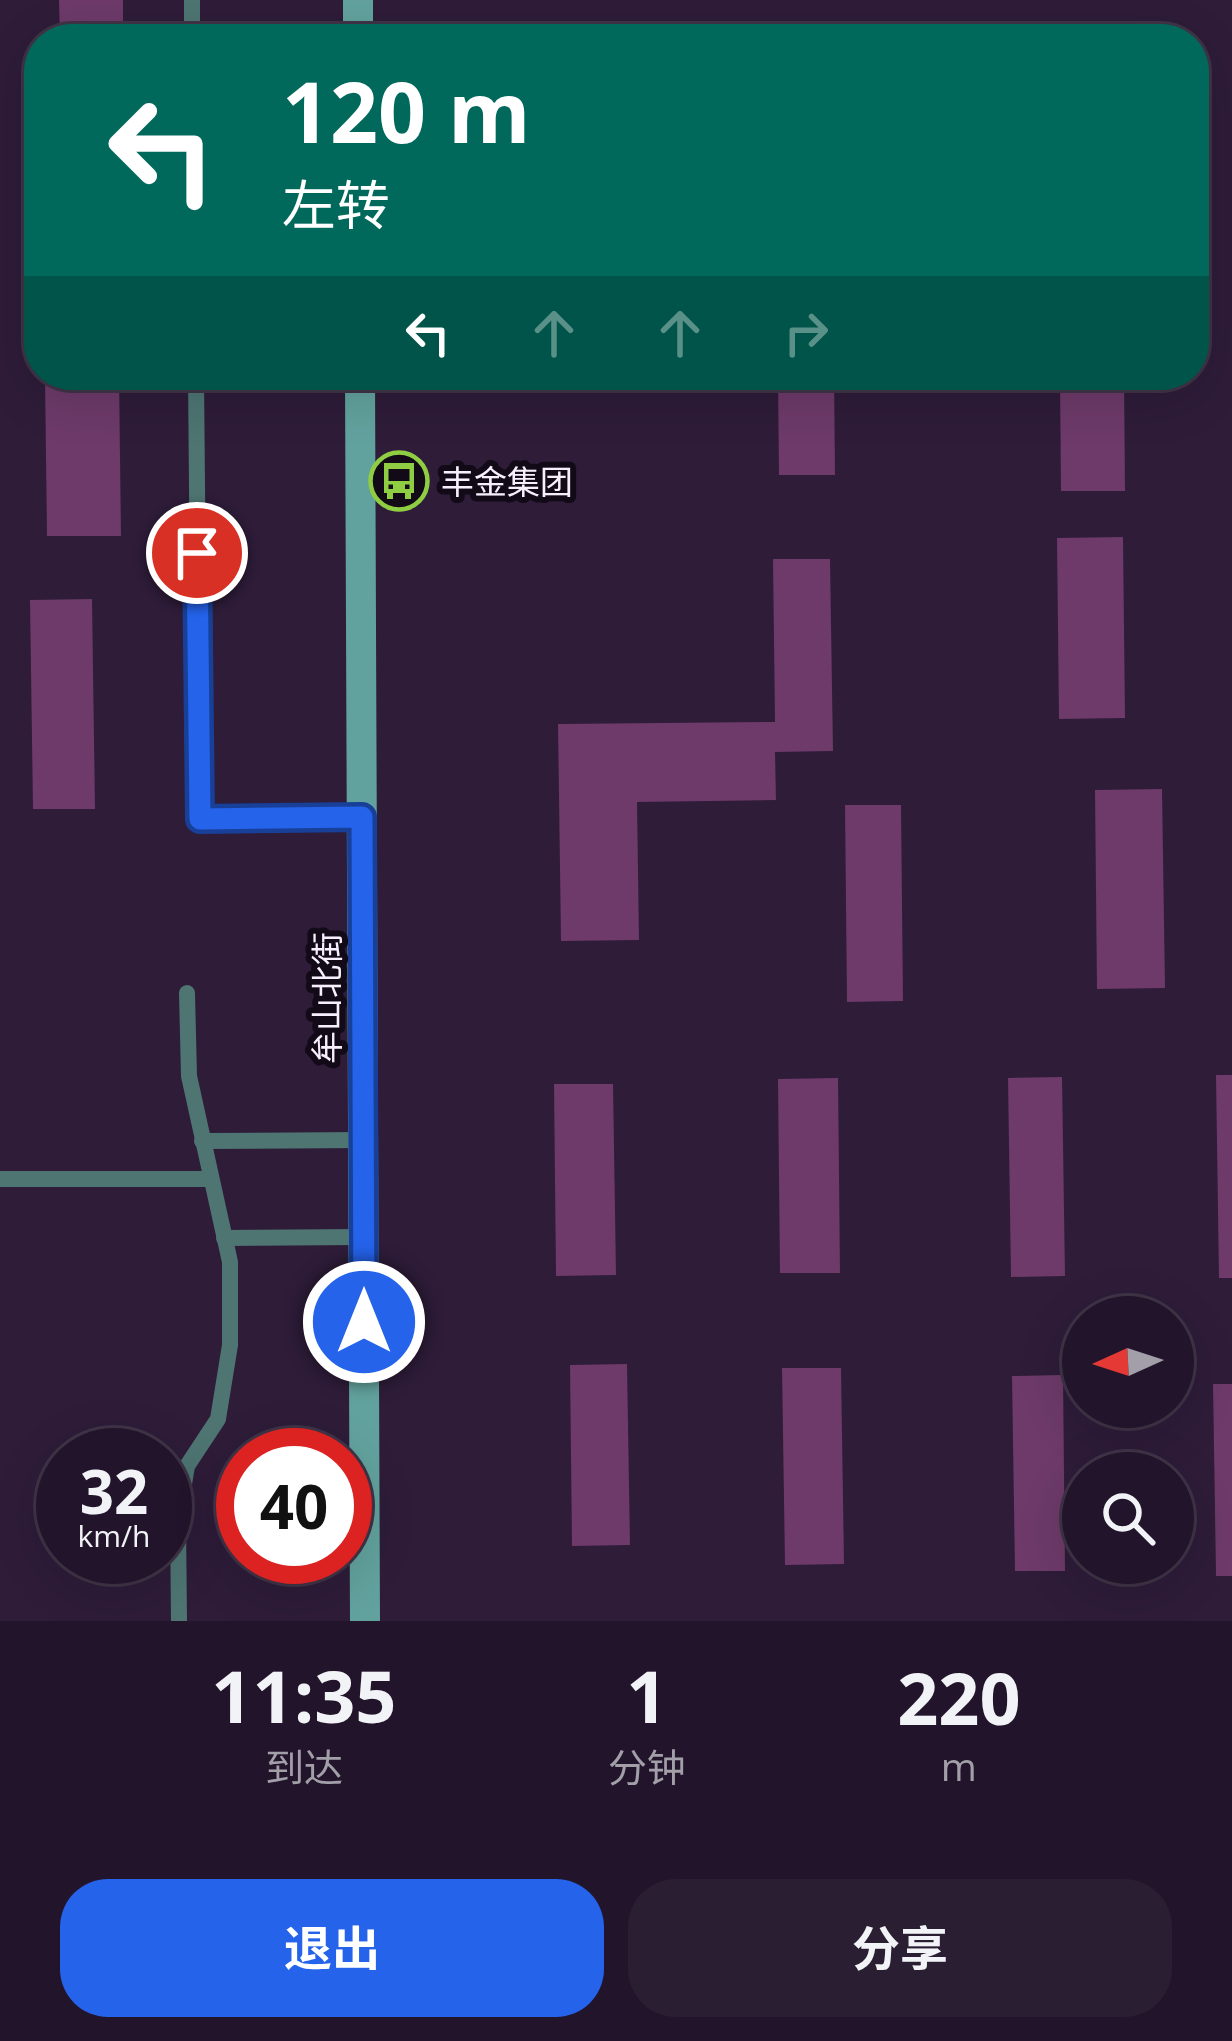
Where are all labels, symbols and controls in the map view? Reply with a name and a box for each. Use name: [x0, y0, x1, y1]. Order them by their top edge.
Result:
text: 120 m: [282, 53, 530, 168]
icon: left: [84, 72, 240, 228]
text: 左转: [282, 167, 390, 241]
icon: left: [395, 300, 461, 366]
icon: ahead: [521, 300, 587, 366]
icon: ahead: [647, 300, 713, 366]
icon: right: [773, 300, 839, 366]
bus stop icon: 丰金集团: [368, 450, 430, 512]
place label: 丰金集团: [441, 459, 573, 504]
pin: [146, 502, 248, 604]
icon: arrive: [164, 520, 230, 586]
street label: 牟山北街: [304, 932, 349, 1064]
position arrow: [301, 1259, 427, 1385]
north arrow: [1062, 1296, 1194, 1428]
map controls: [1062, 1296, 1194, 1584]
speed limit sign: 40: [216, 1428, 372, 1584]
text: 32: [80, 1450, 148, 1532]
button: search: [1062, 1452, 1194, 1584]
text: km/h: [78, 1515, 150, 1556]
text: 11:35: [211, 1646, 397, 1744]
text: 1: [626, 1646, 667, 1744]
text: 220: [897, 1648, 1021, 1746]
text: m: [941, 1739, 977, 1792]
text: 到达: [265, 1740, 343, 1793]
text: 分钟: [608, 1740, 686, 1793]
button: 退出: [60, 1879, 604, 2017]
button: 分享: [628, 1879, 1172, 2017]

